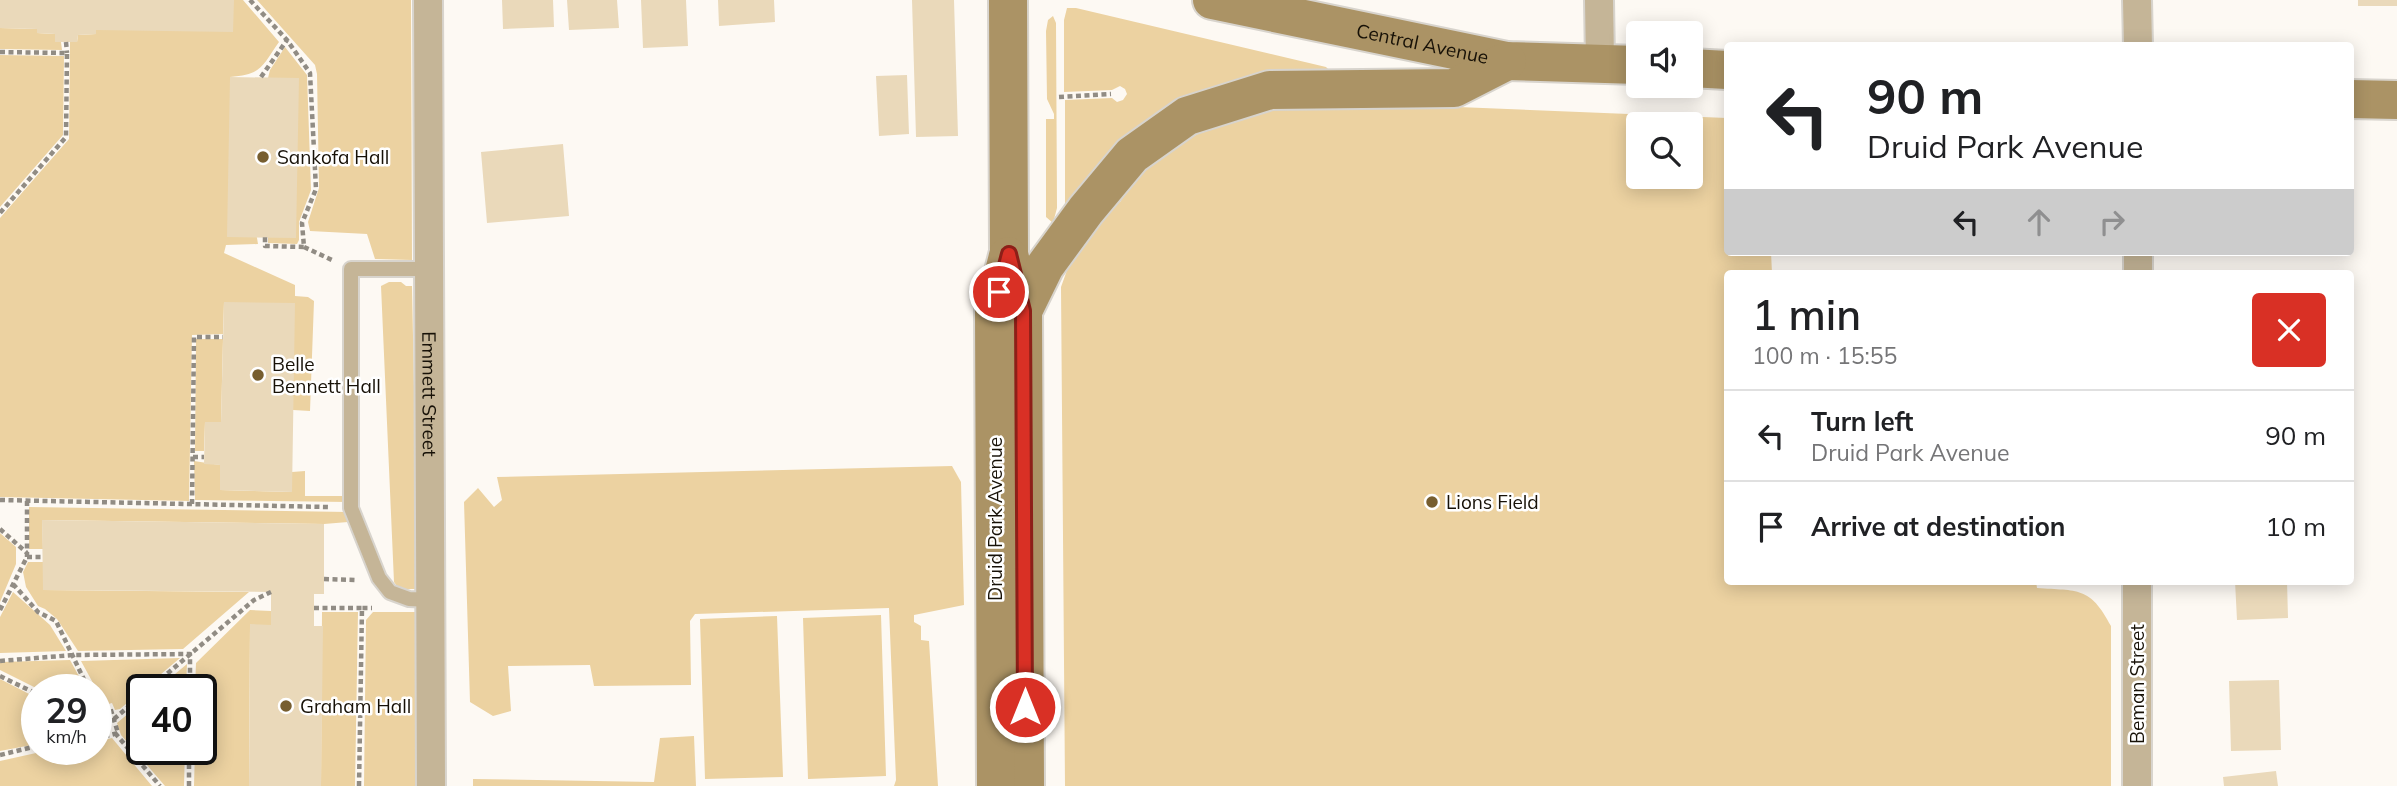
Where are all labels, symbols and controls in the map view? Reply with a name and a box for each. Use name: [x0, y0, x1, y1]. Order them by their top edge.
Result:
street label: Central Avenue: [1354, 18, 1491, 69]
map controls: [1626, 21, 1703, 189]
button: sound: [1626, 21, 1703, 98]
text: 90 m: [1867, 65, 1983, 126]
icon: left: [1752, 70, 1843, 161]
button: search: [1626, 112, 1703, 189]
text: Druid Park Avenue: [1867, 126, 2143, 166]
place label: Sankofa Hall: [277, 145, 389, 169]
marker: Sankofa Hall: [255, 149, 271, 165]
icon: left: [1947, 203, 1985, 241]
icon: ahead: [2020, 203, 2058, 241]
icon: right: [2093, 203, 2131, 241]
pin: [969, 262, 1029, 322]
icon: arrive: [980, 273, 1018, 311]
text: 1 min: [1752, 288, 1861, 341]
button: close: [2252, 293, 2326, 367]
street label: Emmett Street: [417, 331, 442, 457]
text: 100 m · 15:55: [1752, 341, 1897, 370]
place label: Belle Bennett Hall: [272, 352, 381, 398]
marker: Belle Bennett Hall: [250, 367, 266, 383]
text: Turn left: [1811, 405, 1913, 438]
icon: left: [1752, 417, 1790, 455]
text: 90 m: [2265, 419, 2326, 452]
street label: Druid Park Avenue: [983, 437, 1007, 601]
text: Druid Park Avenue: [1811, 438, 2010, 467]
place label: Lions Field: [1446, 490, 1539, 514]
marker: Lions Field: [1424, 494, 1440, 510]
icon: arrive: [1752, 508, 1790, 546]
text: Arrive at destination: [1811, 510, 2066, 543]
text: 10 m: [2265, 510, 2326, 543]
street label: Beman Street: [2125, 624, 2149, 744]
position arrow: [988, 670, 1062, 744]
speed limit sign: 40: [126, 674, 217, 765]
text: 29: [45, 688, 88, 732]
place label: Graham Hall: [300, 694, 411, 718]
marker: Graham Hall: [278, 698, 294, 714]
text: km/h: [46, 725, 87, 748]

